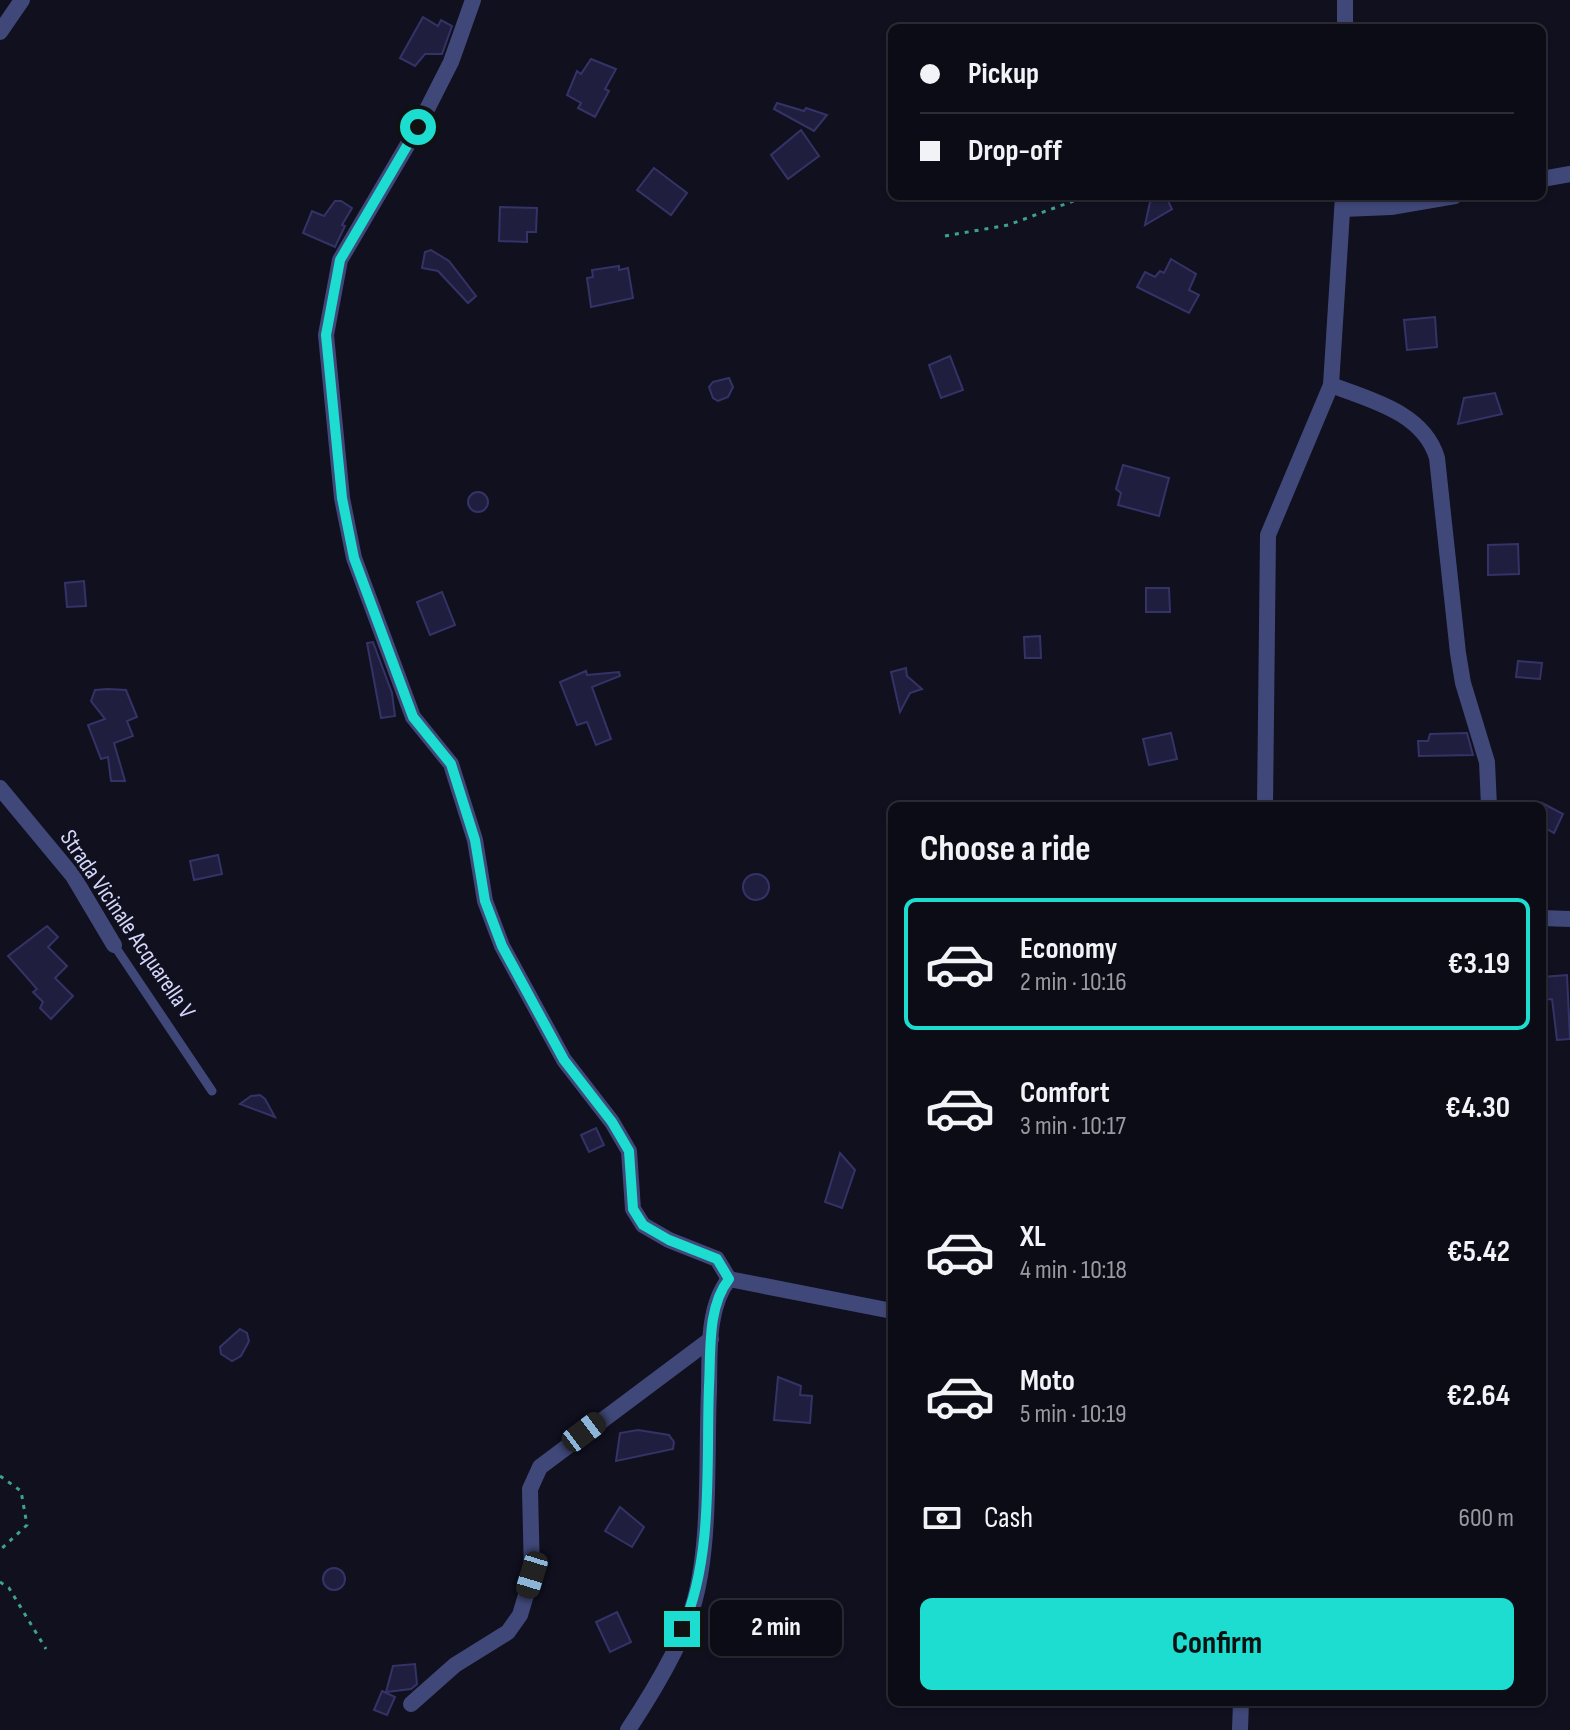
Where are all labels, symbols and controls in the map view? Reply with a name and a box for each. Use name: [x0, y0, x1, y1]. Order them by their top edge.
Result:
text: Pickup: [968, 56, 1039, 92]
route start: [400, 109, 436, 145]
text: Drop-off: [968, 133, 1062, 169]
street label: Strada Vicinale Acquarella V: [54, 824, 202, 1024]
text: Choose a ride: [920, 828, 1091, 871]
icon: car: [924, 928, 996, 1000]
text: Economy: [1020, 931, 1117, 967]
text: €3.19: [1448, 946, 1510, 982]
text: 2 min · 10:16: [1020, 967, 1127, 998]
icon: car: [924, 1072, 996, 1144]
text: Comfort: [1020, 1075, 1110, 1111]
text: €4.30: [1445, 1090, 1510, 1126]
text: 3 min · 10:17: [1020, 1111, 1126, 1142]
icon: car: [924, 1216, 996, 1288]
text: XL: [1020, 1219, 1046, 1255]
text: €5.42: [1447, 1234, 1510, 1270]
text: 4 min · 10:18: [1020, 1255, 1127, 1286]
icon: car: [924, 1360, 996, 1432]
text: Moto: [1020, 1363, 1075, 1399]
text: €2.64: [1446, 1378, 1510, 1414]
text: 5 min · 10:19: [1020, 1399, 1127, 1430]
car: [558, 1408, 610, 1456]
icon: cash: [920, 1496, 964, 1540]
text: Cash: [984, 1500, 1033, 1536]
text: 600 m: [1459, 1503, 1514, 1534]
car: [514, 1549, 550, 1601]
button: Confirm: [920, 1598, 1514, 1690]
callout: 2 min: [710, 1601, 842, 1657]
route end: [664, 1611, 700, 1647]
text: 2 min: [751, 1612, 801, 1643]

